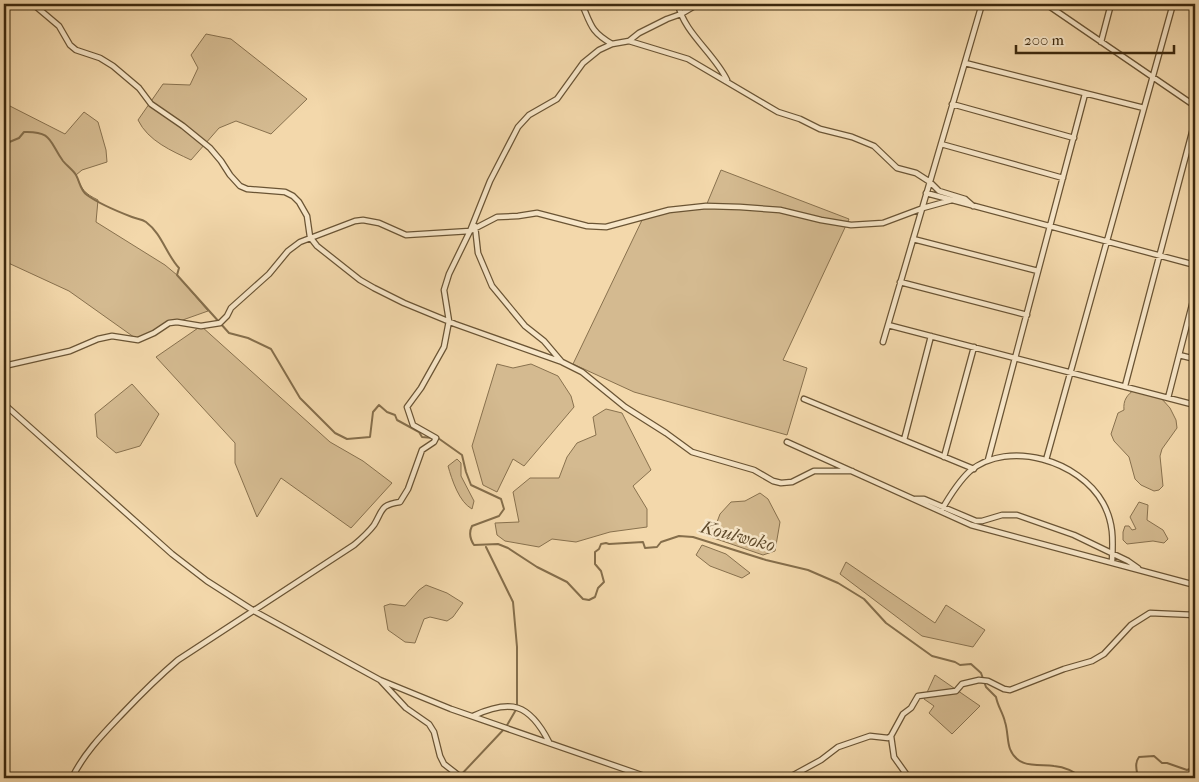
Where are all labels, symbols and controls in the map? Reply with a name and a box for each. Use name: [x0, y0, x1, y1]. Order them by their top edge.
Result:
scale bar: [1016, 22, 1174, 54]
text: 200 m: [1024, 31, 1064, 49]
water label: Koulwoko: [696, 515, 778, 556]

